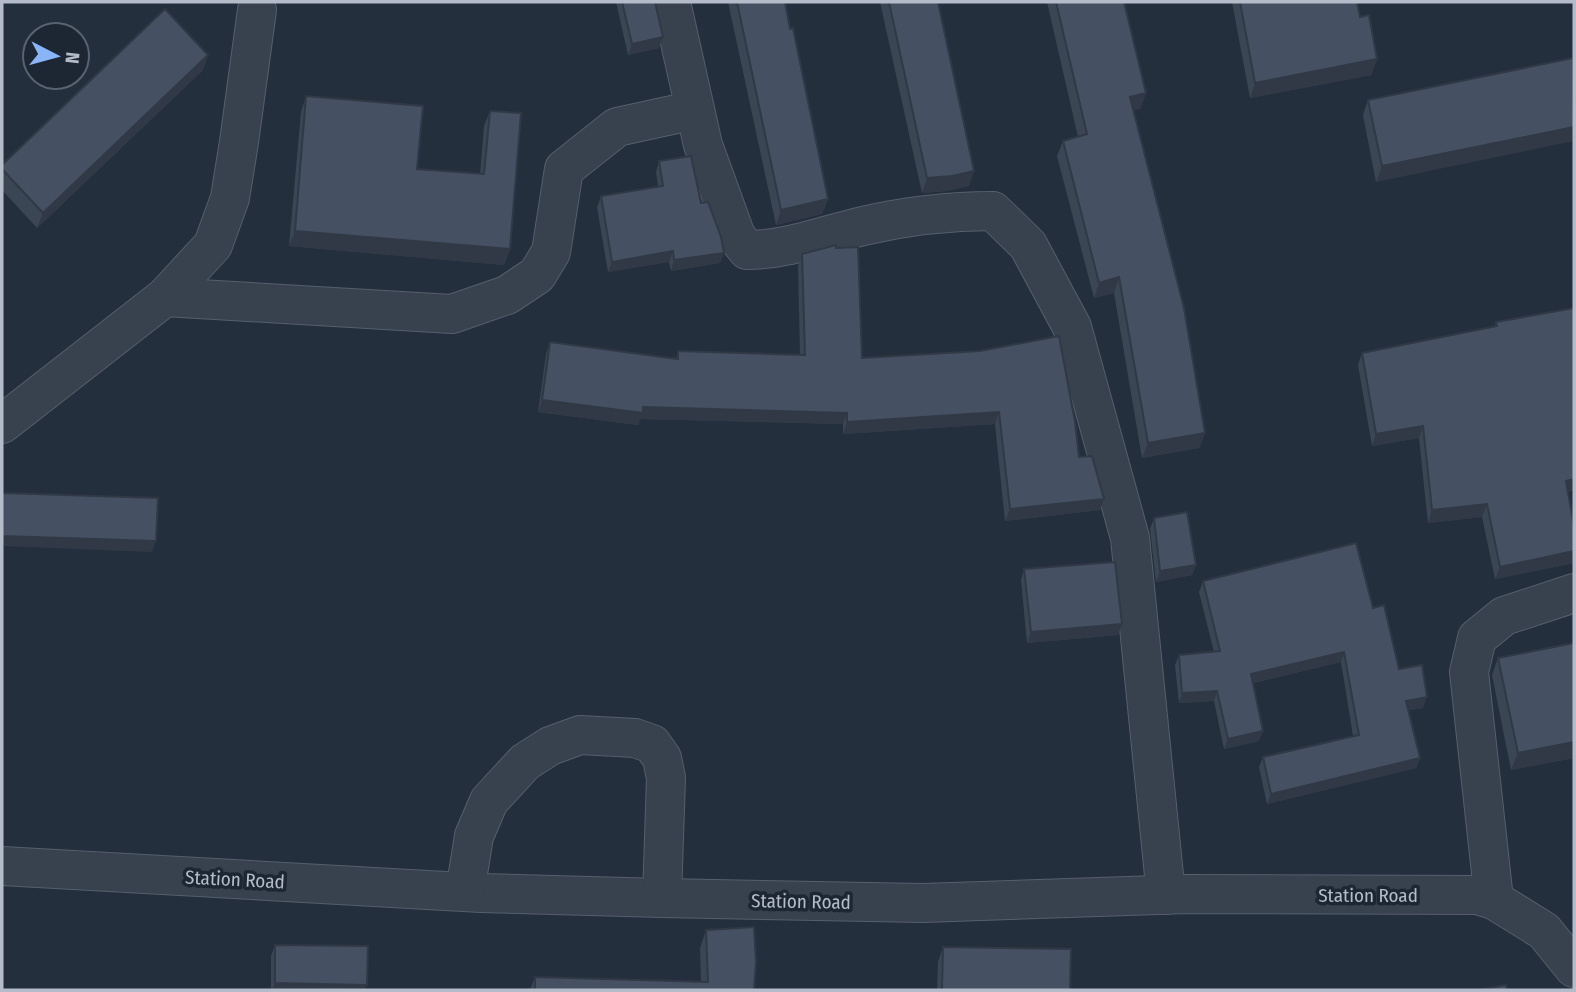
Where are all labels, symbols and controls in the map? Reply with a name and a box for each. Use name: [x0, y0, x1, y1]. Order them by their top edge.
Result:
north arrow: [21, 21, 91, 91]
text: N: [60, 51, 84, 65]
street label: Station Road: [185, 865, 285, 894]
street label: Station Road: [1318, 884, 1418, 907]
street label: Station Road: [751, 889, 851, 914]

